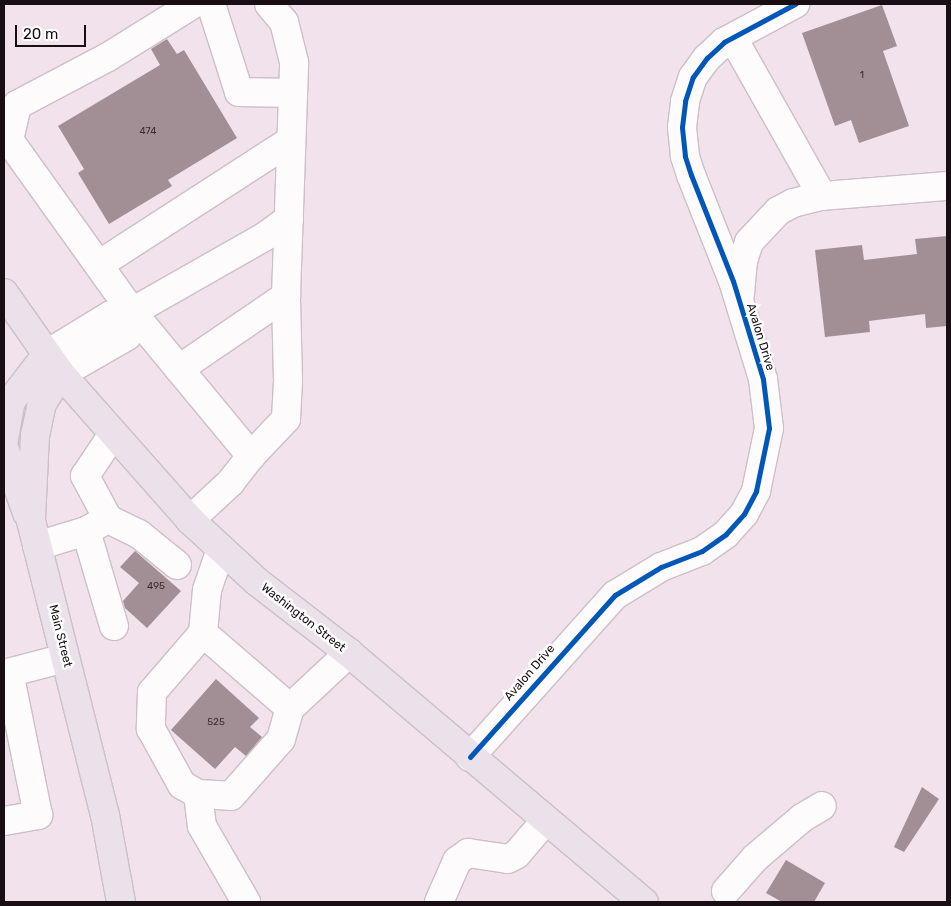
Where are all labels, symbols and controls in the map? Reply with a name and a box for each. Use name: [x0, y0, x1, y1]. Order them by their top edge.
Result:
scale bar: [18, 15, 89, 47]
text: 20 m: [23, 25, 58, 43]
house number: 1: [860, 70, 864, 82]
house number: 474: [139, 126, 157, 138]
street label: Avalon Drive: [743, 302, 777, 372]
house number: 495: [147, 581, 165, 593]
street label: Washington Street: [258, 581, 348, 655]
street label: Main Street: [45, 603, 75, 669]
street label: Avalon Drive: [502, 642, 558, 704]
house number: 525: [207, 717, 225, 729]

